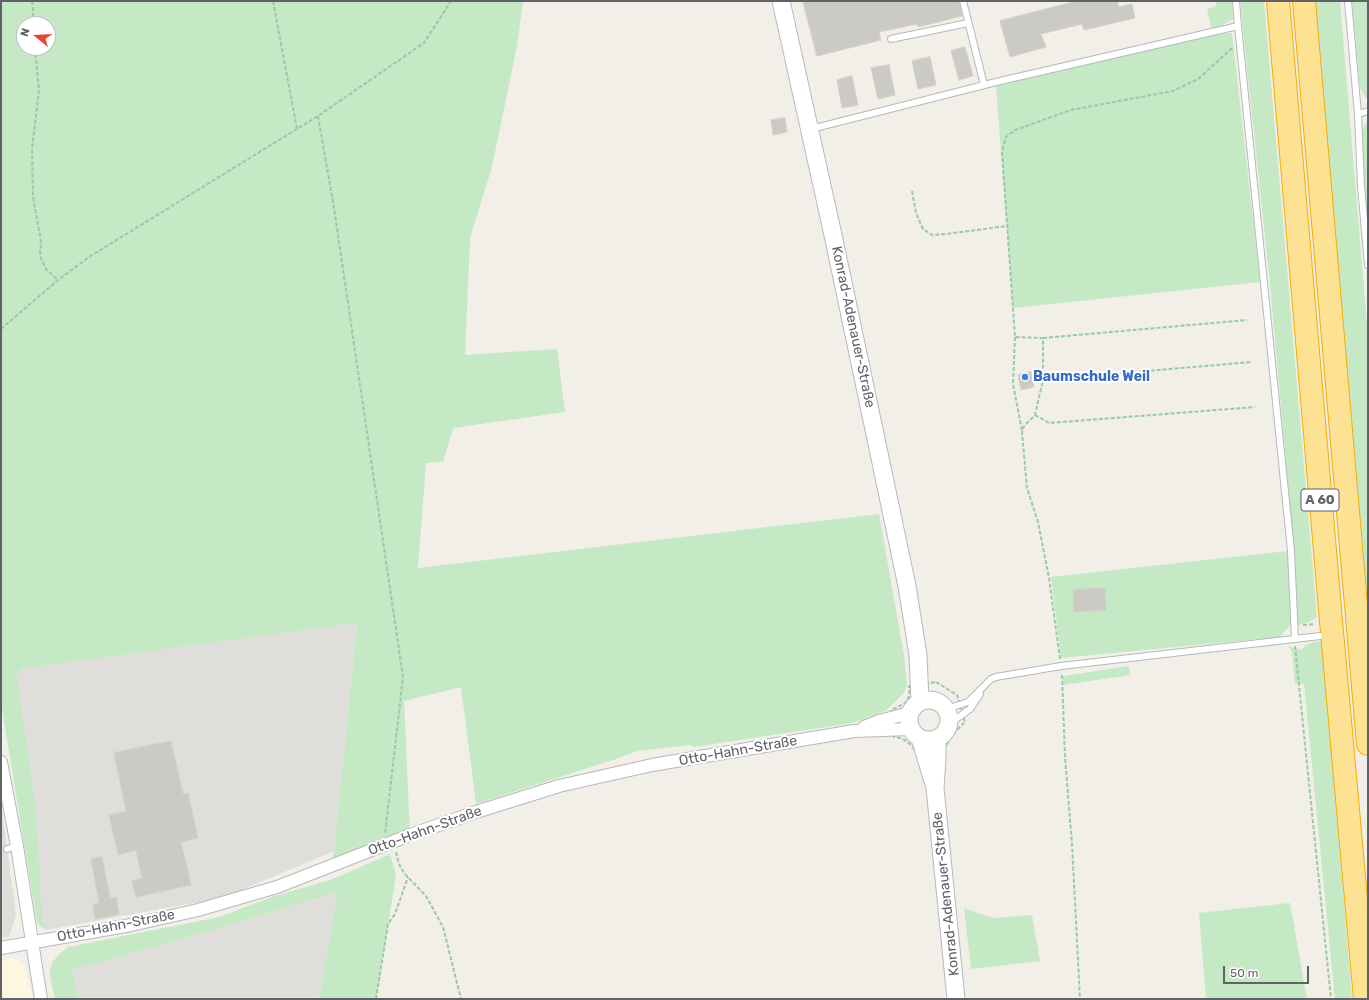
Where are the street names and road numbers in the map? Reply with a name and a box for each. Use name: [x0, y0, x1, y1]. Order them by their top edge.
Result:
street label: Konrad-Adenauer-Straße: [828, 245, 878, 409]
road number: A 60: [1301, 489, 1339, 511]
street label: Otto-Hahn-Straße: [678, 732, 798, 770]
street label: Otto-Hahn-Straße: [366, 803, 484, 859]
street label: Konrad-Adenauer-Straße: [929, 811, 963, 977]
street label: Otto-Hahn-Straße: [56, 906, 176, 946]

